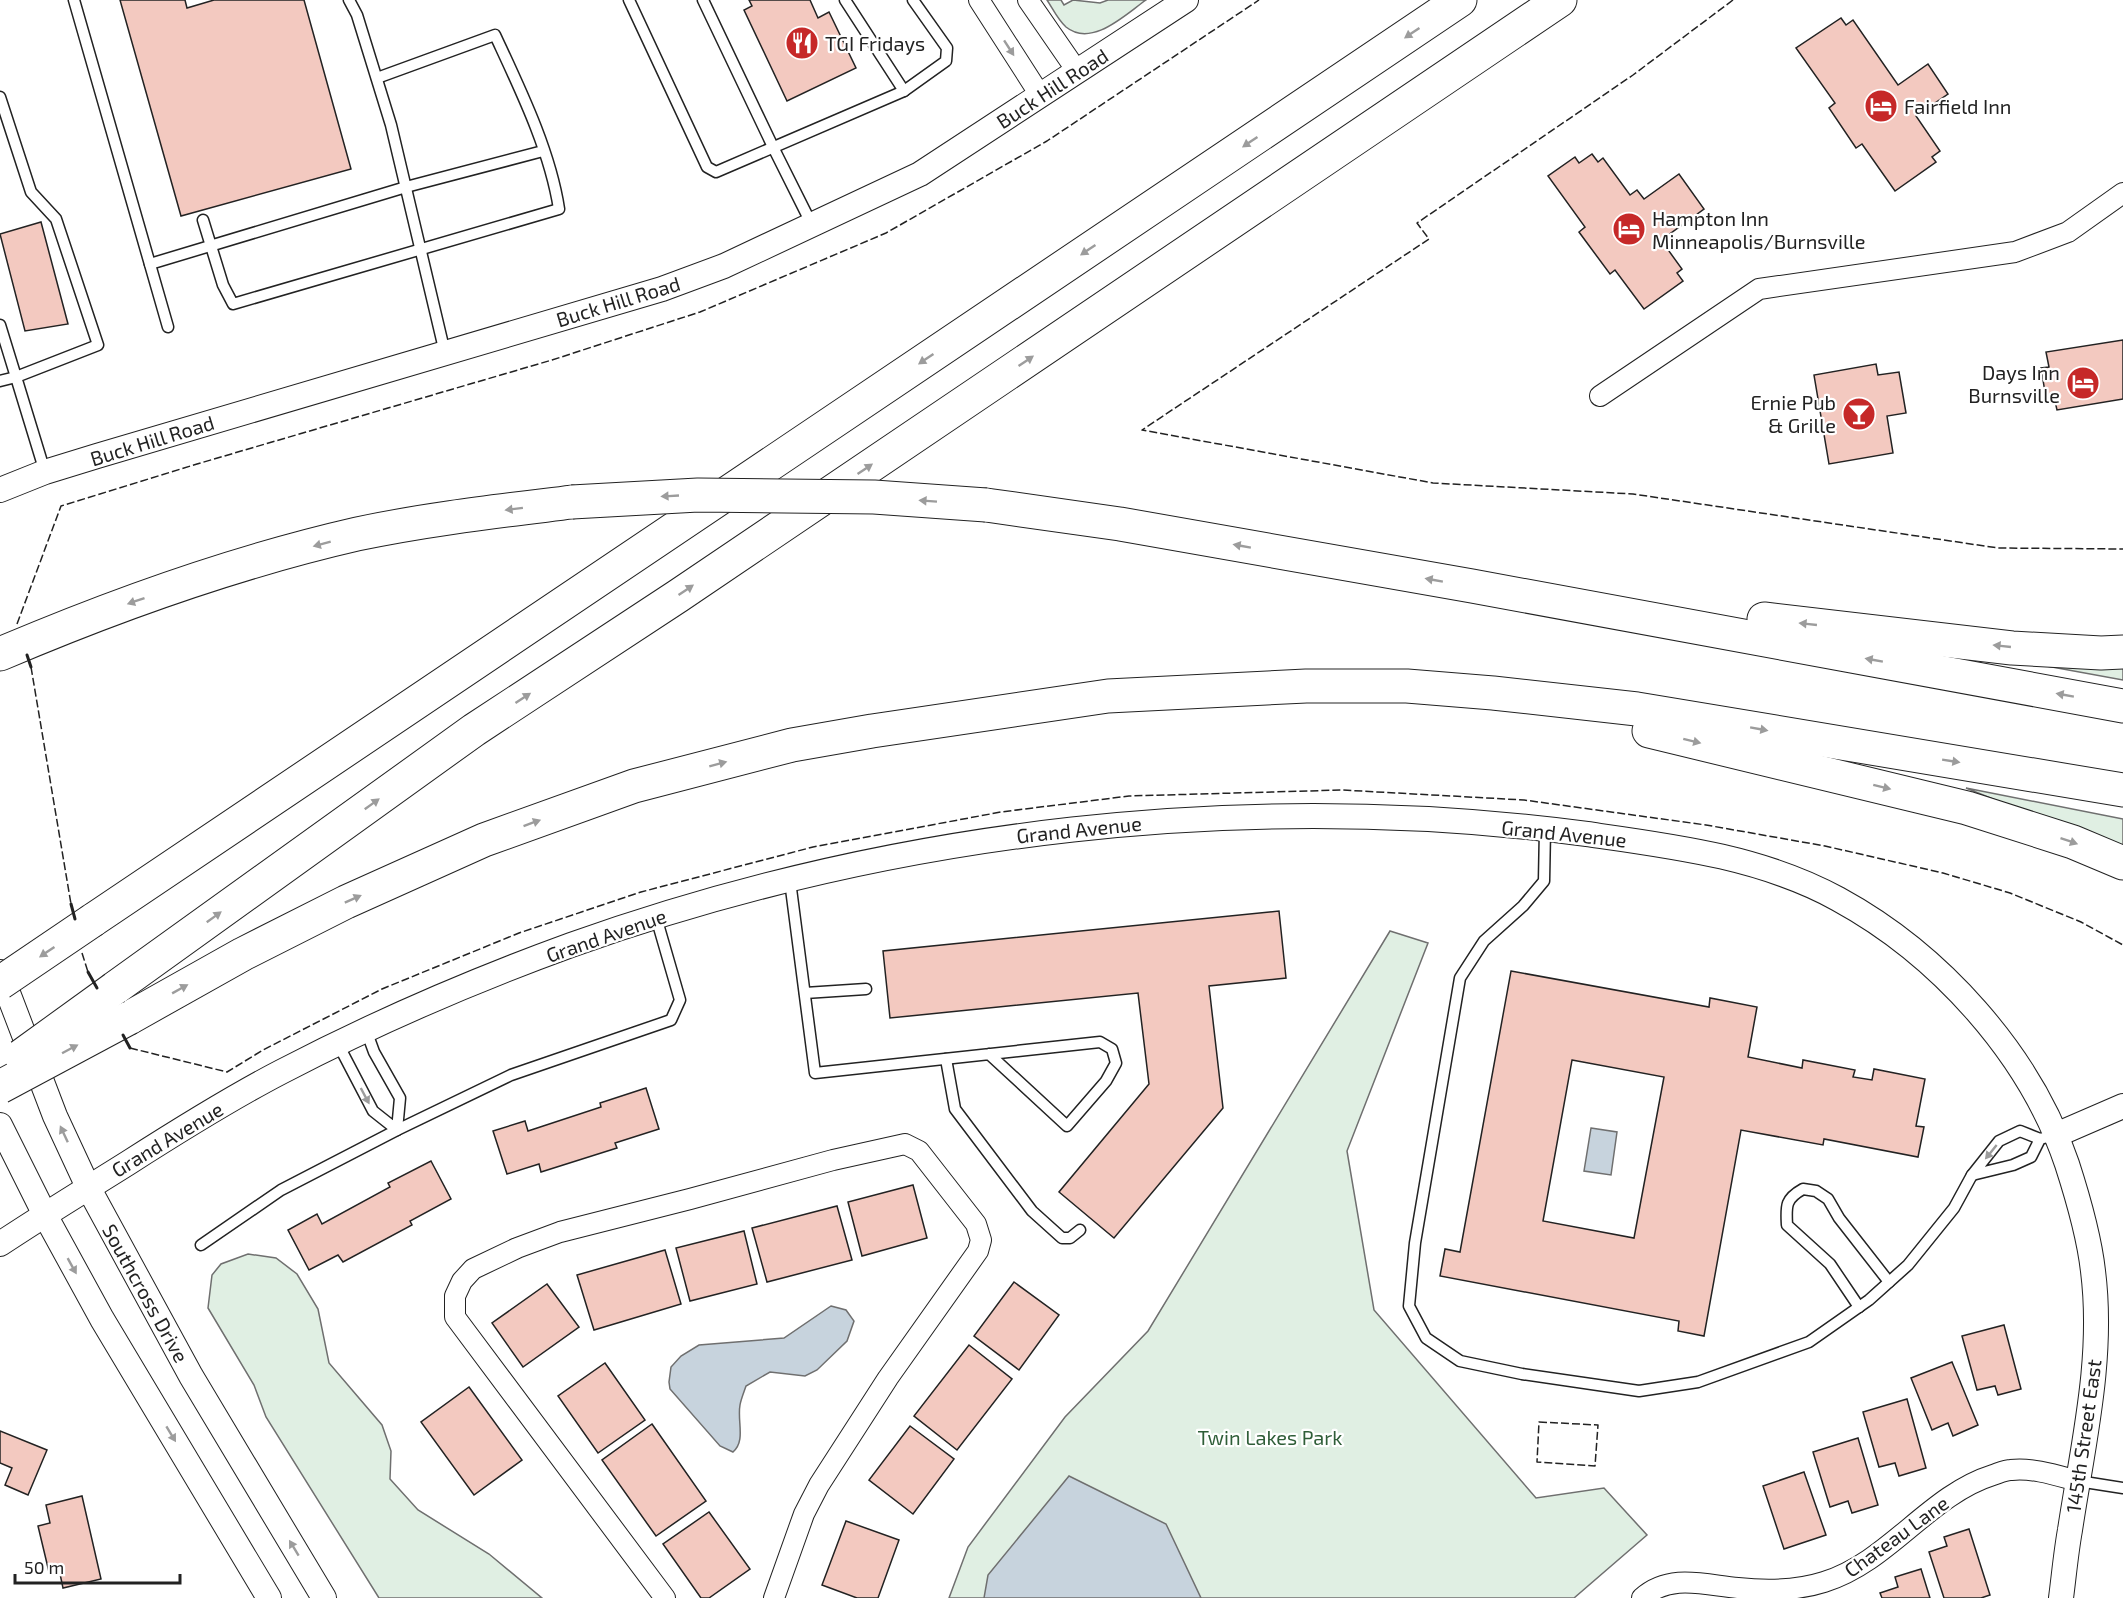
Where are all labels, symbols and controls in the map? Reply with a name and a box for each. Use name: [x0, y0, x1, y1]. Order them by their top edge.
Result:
restaurant icon: TGI Fridays: [784, 25, 820, 61]
one-way arrow: [1404, 27, 1420, 39]
place label: TGI Fridays: [825, 31, 925, 55]
one-way arrow: [1004, 39, 1015, 56]
street label: Buck Hill Road: [992, 43, 1112, 133]
hotel icon: Fairfield Inn: [1863, 88, 1899, 124]
place label: Fairfield Inn: [1904, 94, 2011, 118]
one-way arrow: [1241, 136, 1258, 147]
place label: Hampton Inn Minneapolis/Burnsville: [1652, 206, 1866, 253]
hotel icon: Hampton Inn Minneapolis/Burnsville: [1611, 211, 1647, 247]
one-way arrow: [1080, 244, 1096, 255]
street label: Buck Hill Road: [553, 271, 683, 331]
one-way arrow: [918, 353, 934, 364]
one-way arrow: [1018, 355, 1035, 366]
place label: Days Inn Burnsville: [1968, 360, 2060, 407]
hotel icon: Days Inn Burnsville: [2065, 365, 2101, 401]
place label: Ernie Pub & Grille: [1750, 390, 1836, 437]
bar icon: Ernie Pub & Grille: [1841, 396, 1877, 432]
street label: Buck Hill Road: [87, 410, 217, 470]
one-way arrow: [856, 463, 872, 475]
one-way arrow: [660, 492, 679, 501]
one-way arrow: [918, 496, 937, 506]
one-way arrow: [505, 504, 524, 514]
one-way arrow: [313, 539, 332, 549]
one-way arrow: [1232, 541, 1251, 550]
one-way arrow: [1424, 575, 1443, 584]
one-way arrow: [677, 585, 694, 596]
one-way arrow: [127, 597, 145, 607]
one-way arrow: [1798, 620, 1817, 629]
one-way arrow: [1992, 642, 2011, 651]
one-way arrow: [1864, 655, 1883, 664]
one-way arrow: [2056, 690, 2075, 699]
one-way arrow: [515, 693, 531, 704]
one-way arrow: [1749, 725, 1768, 734]
one-way arrow: [1683, 737, 1701, 747]
one-way arrow: [1942, 757, 1961, 766]
one-way arrow: [709, 759, 727, 769]
one-way arrow: [1873, 783, 1891, 793]
one-way arrow: [364, 798, 380, 810]
street label: Grand Avenue: [1015, 810, 1143, 848]
street label: Grand Avenue: [1500, 814, 1628, 852]
one-way arrow: [524, 817, 542, 827]
one-way arrow: [2060, 837, 2078, 847]
one-way arrow: [344, 894, 362, 903]
street label: Grand Avenue: [543, 903, 669, 967]
one-way arrow: [206, 912, 221, 924]
one-way arrow: [39, 946, 55, 958]
one-way arrow: [172, 984, 189, 994]
one-way arrow: [62, 1044, 79, 1054]
one-way arrow: [359, 1087, 369, 1105]
street label: Grand Avenue: [107, 1096, 227, 1182]
one-way arrow: [59, 1125, 68, 1142]
one-way arrow: [1984, 1144, 1997, 1160]
street label: Southcross Drive: [98, 1220, 194, 1366]
one-way arrow: [67, 1258, 77, 1275]
street label: 145th Street East: [2060, 1357, 2106, 1514]
park label: Twin Lakes Park: [1197, 1425, 1343, 1449]
one-way arrow: [165, 1426, 176, 1442]
street label: Chateau Lane: [1839, 1490, 1953, 1582]
one-way arrow: [288, 1540, 299, 1556]
scale bar: [15, 1547, 180, 1585]
text: 50 m: [24, 1556, 64, 1578]

